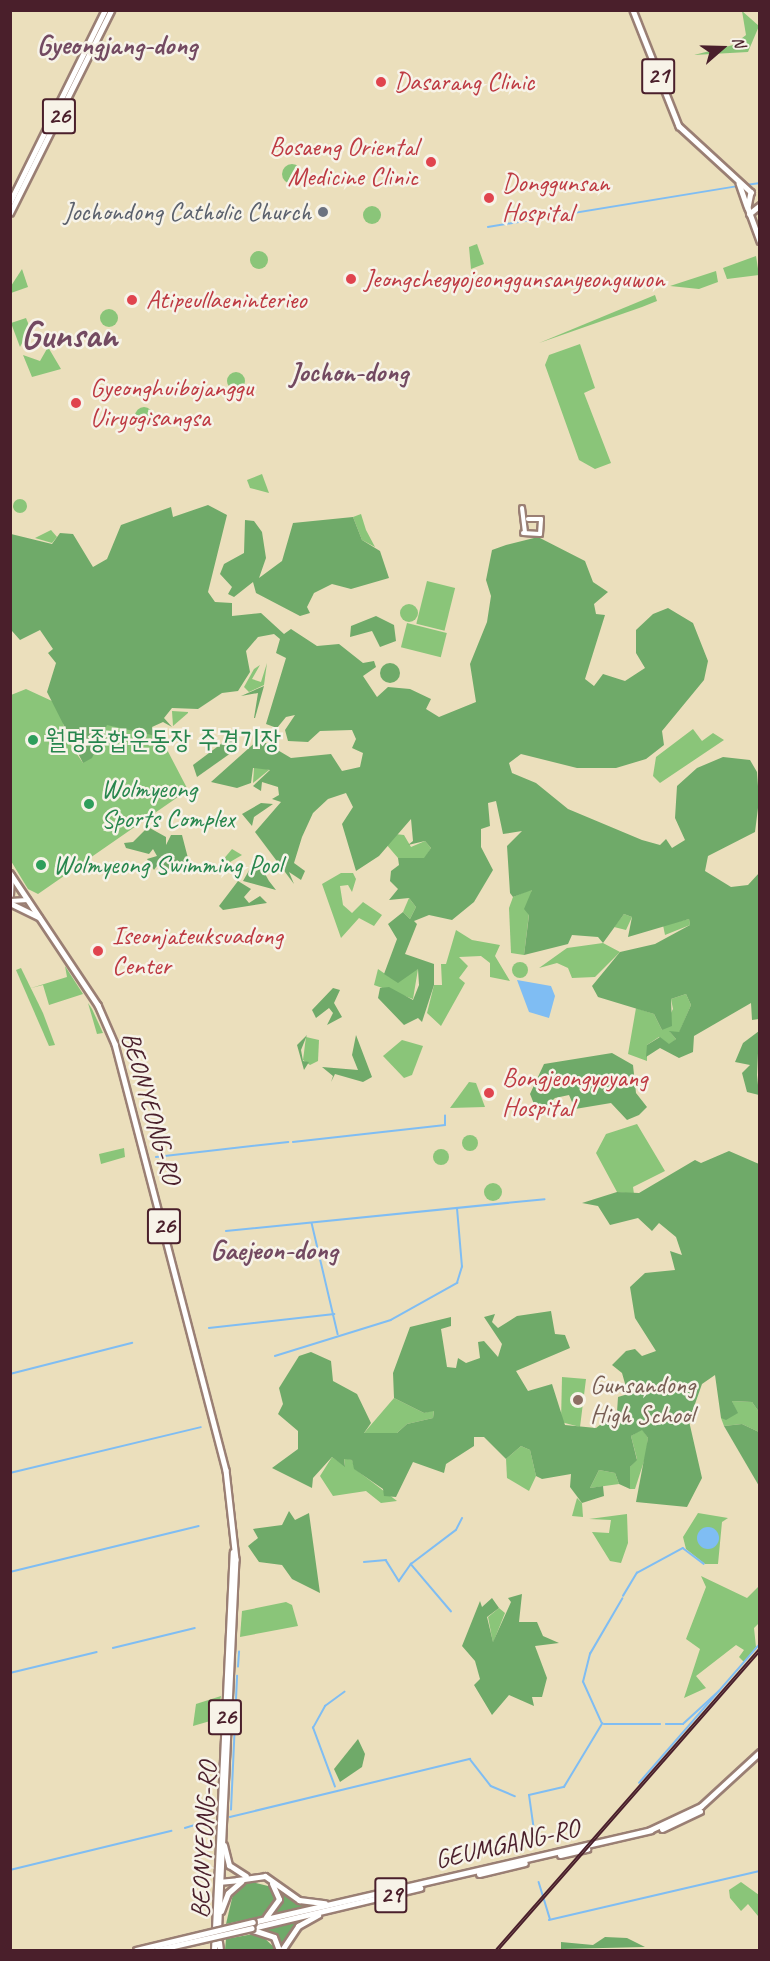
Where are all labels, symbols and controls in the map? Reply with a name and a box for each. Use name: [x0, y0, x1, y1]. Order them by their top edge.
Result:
north arrow: [692, 18, 752, 78]
district label: Gyeongjang-dong: [37, 28, 197, 62]
text: N: [728, 34, 750, 50]
road number: 21: [640, 55, 676, 97]
place label: Dasarang Clinic: [394, 66, 535, 98]
marker: Dasarang Clinic: [372, 73, 390, 91]
road number: 26: [41, 95, 77, 137]
place label: Bosaeng Oriental Medicine Clinic: [269, 131, 418, 192]
marker: Bosaeng Oriental Medicine Clinic: [422, 153, 440, 171]
place label: Donggunsan Hospital: [502, 167, 609, 228]
marker: Donggunsan Hospital: [480, 189, 498, 207]
place label: Jochondong Catholic Church: [63, 196, 311, 228]
marker: Jochondong Catholic Church: [316, 205, 330, 219]
place label: Jeongchegyojeonggunsanyeonguwon: [364, 263, 664, 295]
marker: Jeongchegyojeonggunsanyeonguwon: [342, 270, 360, 288]
place label: Atipeullaeninterieo: [146, 284, 306, 316]
marker: Atipeullaeninterieo: [123, 291, 141, 309]
district label: Gunsan: [21, 312, 117, 358]
district label: Jochon-dong: [290, 355, 408, 389]
place label: Gyeonghuibojanggu Uiryogisangsa: [90, 372, 253, 434]
marker: Gyeonghuibojanggu Uiryogisangsa: [67, 394, 85, 412]
place label: 월명종합운동장 주경기장: [45, 724, 281, 756]
marker: 월명종합운동장 주경기장: [26, 733, 40, 747]
place label: Wolmyeong Sports Complex: [101, 773, 233, 834]
marker: Wolmyeong Sports Complex: [82, 797, 96, 811]
place label: Wolmyeong Swimming Pool: [53, 849, 282, 881]
marker: Wolmyeong Swimming Pool: [34, 858, 48, 872]
place label: Iseonjateuksuadong Center: [112, 920, 283, 982]
marker: Iseonjateuksuadong Center: [89, 942, 107, 960]
street label: BEONYEONG-RO: [114, 1028, 188, 1188]
place label: Bongjeongyoyang Hospital: [502, 1062, 647, 1124]
marker: Bongjeongyoyang Hospital: [480, 1084, 498, 1102]
road number: 26: [146, 1205, 182, 1247]
district label: Gaejeon-dong: [210, 1233, 338, 1267]
place label: Gunsandong High School: [590, 1369, 695, 1430]
marker: Gunsandong High School: [571, 1393, 585, 1407]
road number: 26: [207, 1696, 243, 1738]
street label: BEONYEONG-RO: [184, 1761, 224, 1919]
street label: GEUMGANG-RO: [432, 1812, 582, 1876]
road number: 29: [373, 1874, 409, 1916]

